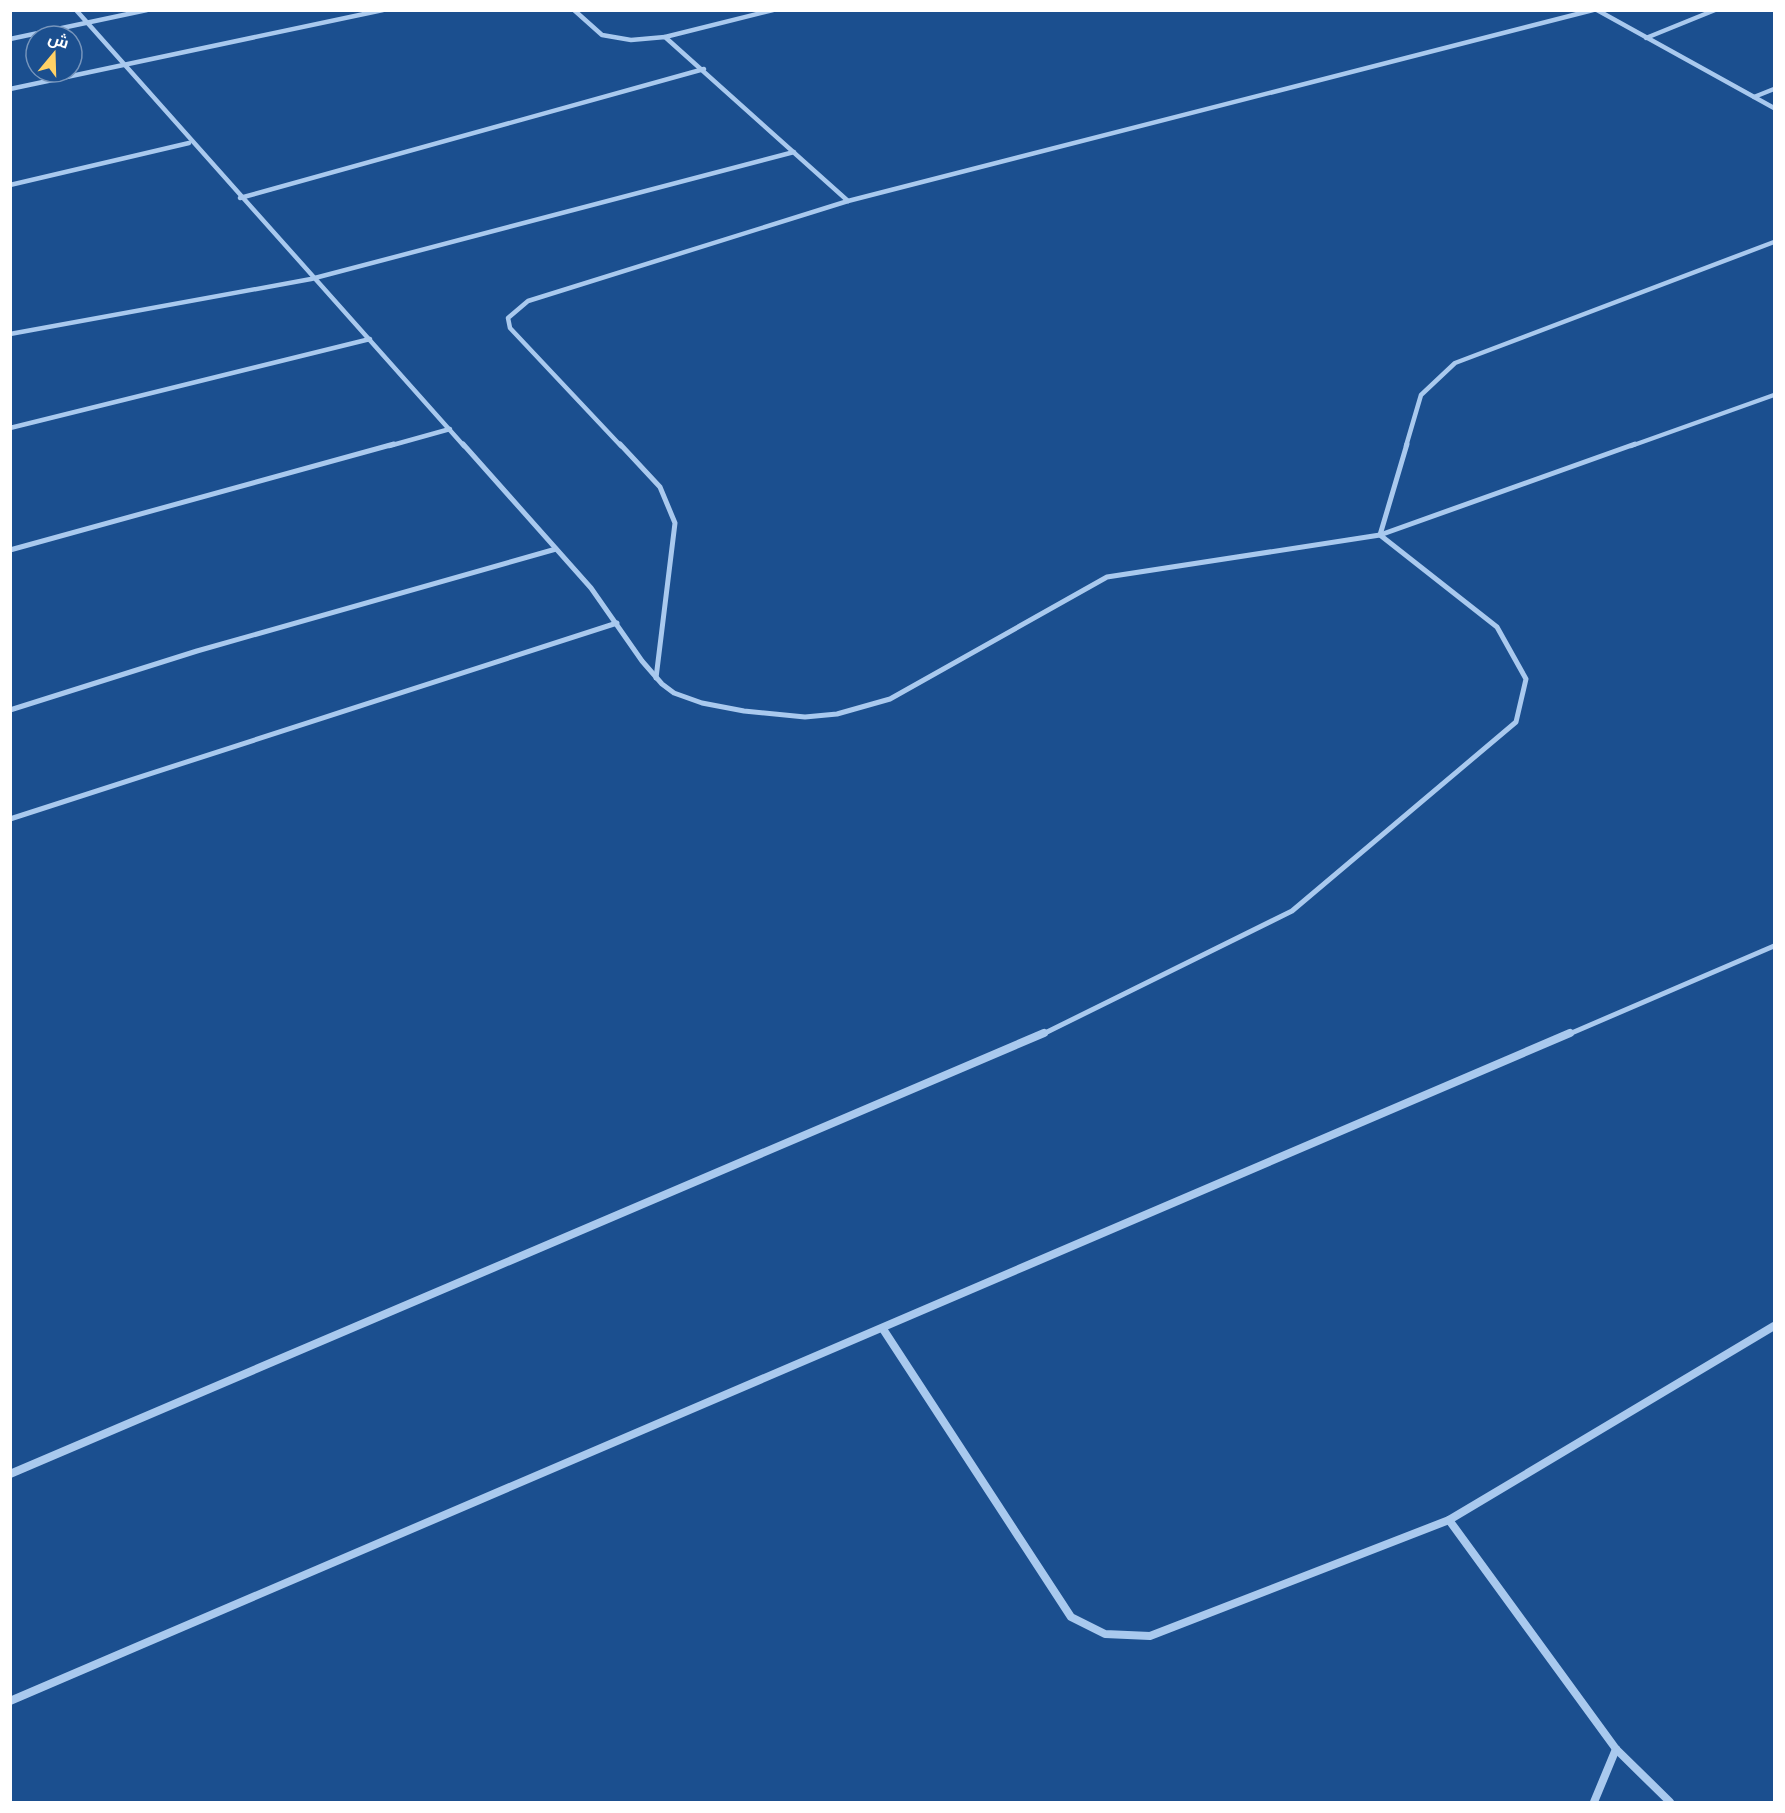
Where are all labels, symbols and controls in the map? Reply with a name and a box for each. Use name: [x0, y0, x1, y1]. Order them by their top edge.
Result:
north arrow: [24, 24, 84, 84]
text: ش: [46, 27, 72, 53]

